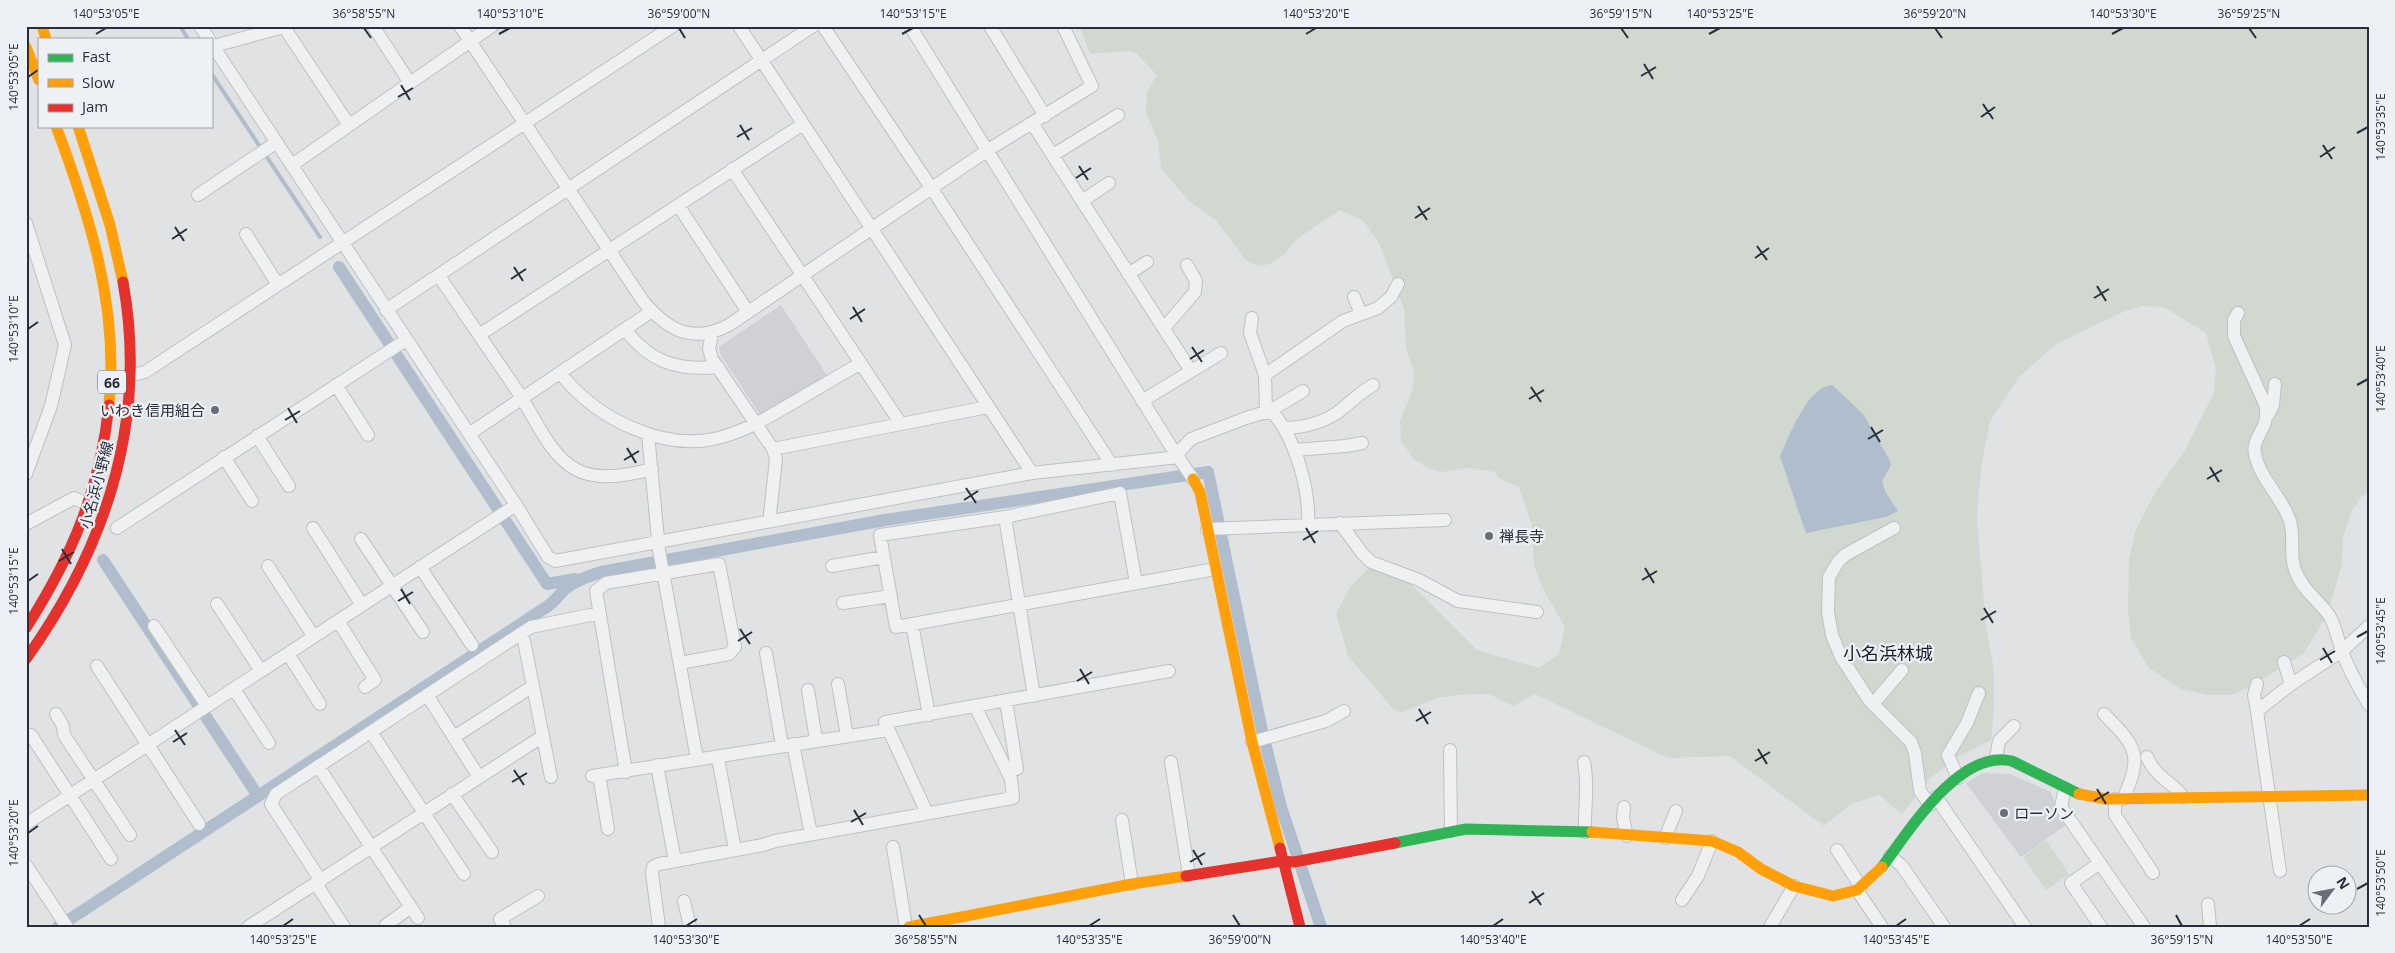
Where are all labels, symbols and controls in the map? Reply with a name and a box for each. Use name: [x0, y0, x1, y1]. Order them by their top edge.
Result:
text: 140°53'05"E: [72, 5, 140, 22]
text: 36°58'55"N: [333, 5, 395, 22]
text: 140°53'10"E: [476, 5, 544, 22]
text: 36°59'00"N: [648, 5, 710, 22]
text: 140°53'15"E: [879, 5, 947, 22]
text: 140°53'20"E: [1282, 5, 1350, 22]
text: 36°59'15"N: [1590, 5, 1652, 22]
text: 140°53'25"E: [1686, 5, 1754, 22]
text: 36°59'20"N: [1904, 5, 1966, 22]
text: 140°53'30"E: [2089, 5, 2157, 22]
text: 36°59'25"N: [2218, 5, 2280, 22]
legend: [38, 38, 212, 128]
text: 140°53'05"E: [5, 43, 22, 111]
text: Fast: [82, 46, 111, 66]
text: Slow: [82, 72, 115, 92]
text: 140°53'35"E: [2372, 93, 2389, 161]
text: Jam: [80, 96, 108, 116]
text: 140°53'10"E: [5, 295, 22, 363]
text: 140°53'40"E: [2372, 345, 2389, 413]
road number: 66: [98, 371, 126, 394]
place label: いわき信用組合: [100, 400, 205, 420]
marker: いわき信用組合: [209, 404, 221, 416]
street label: 小名浜小野線: [75, 439, 117, 531]
place label: 禅長寺: [1499, 526, 1544, 546]
marker: 禅長寺: [1483, 530, 1495, 542]
text: 140°53'15"E: [5, 547, 22, 615]
text: 140°53'45"E: [2372, 597, 2389, 665]
district label: 小名浜林城: [1843, 641, 1933, 665]
text: 140°53'20"E: [5, 799, 22, 867]
place label: ローソン: [2014, 803, 2074, 823]
marker: ローソン: [1998, 807, 2010, 819]
text: 140°53'50"E: [2372, 849, 2389, 917]
north arrow: [2308, 866, 2358, 916]
text: N: [2332, 873, 2355, 893]
text: 140°53'25"E: [249, 931, 317, 948]
text: 140°53'30"E: [652, 931, 720, 948]
text: 36°58'55"N: [895, 931, 957, 948]
text: 140°53'35"E: [1055, 931, 1123, 948]
text: 36°59'00"N: [1209, 931, 1271, 948]
text: 140°53'40"E: [1459, 931, 1527, 948]
text: 140°53'45"E: [1862, 931, 1930, 948]
text: 36°59'15"N: [2151, 931, 2213, 948]
text: 140°53'50"E: [2265, 931, 2333, 948]

